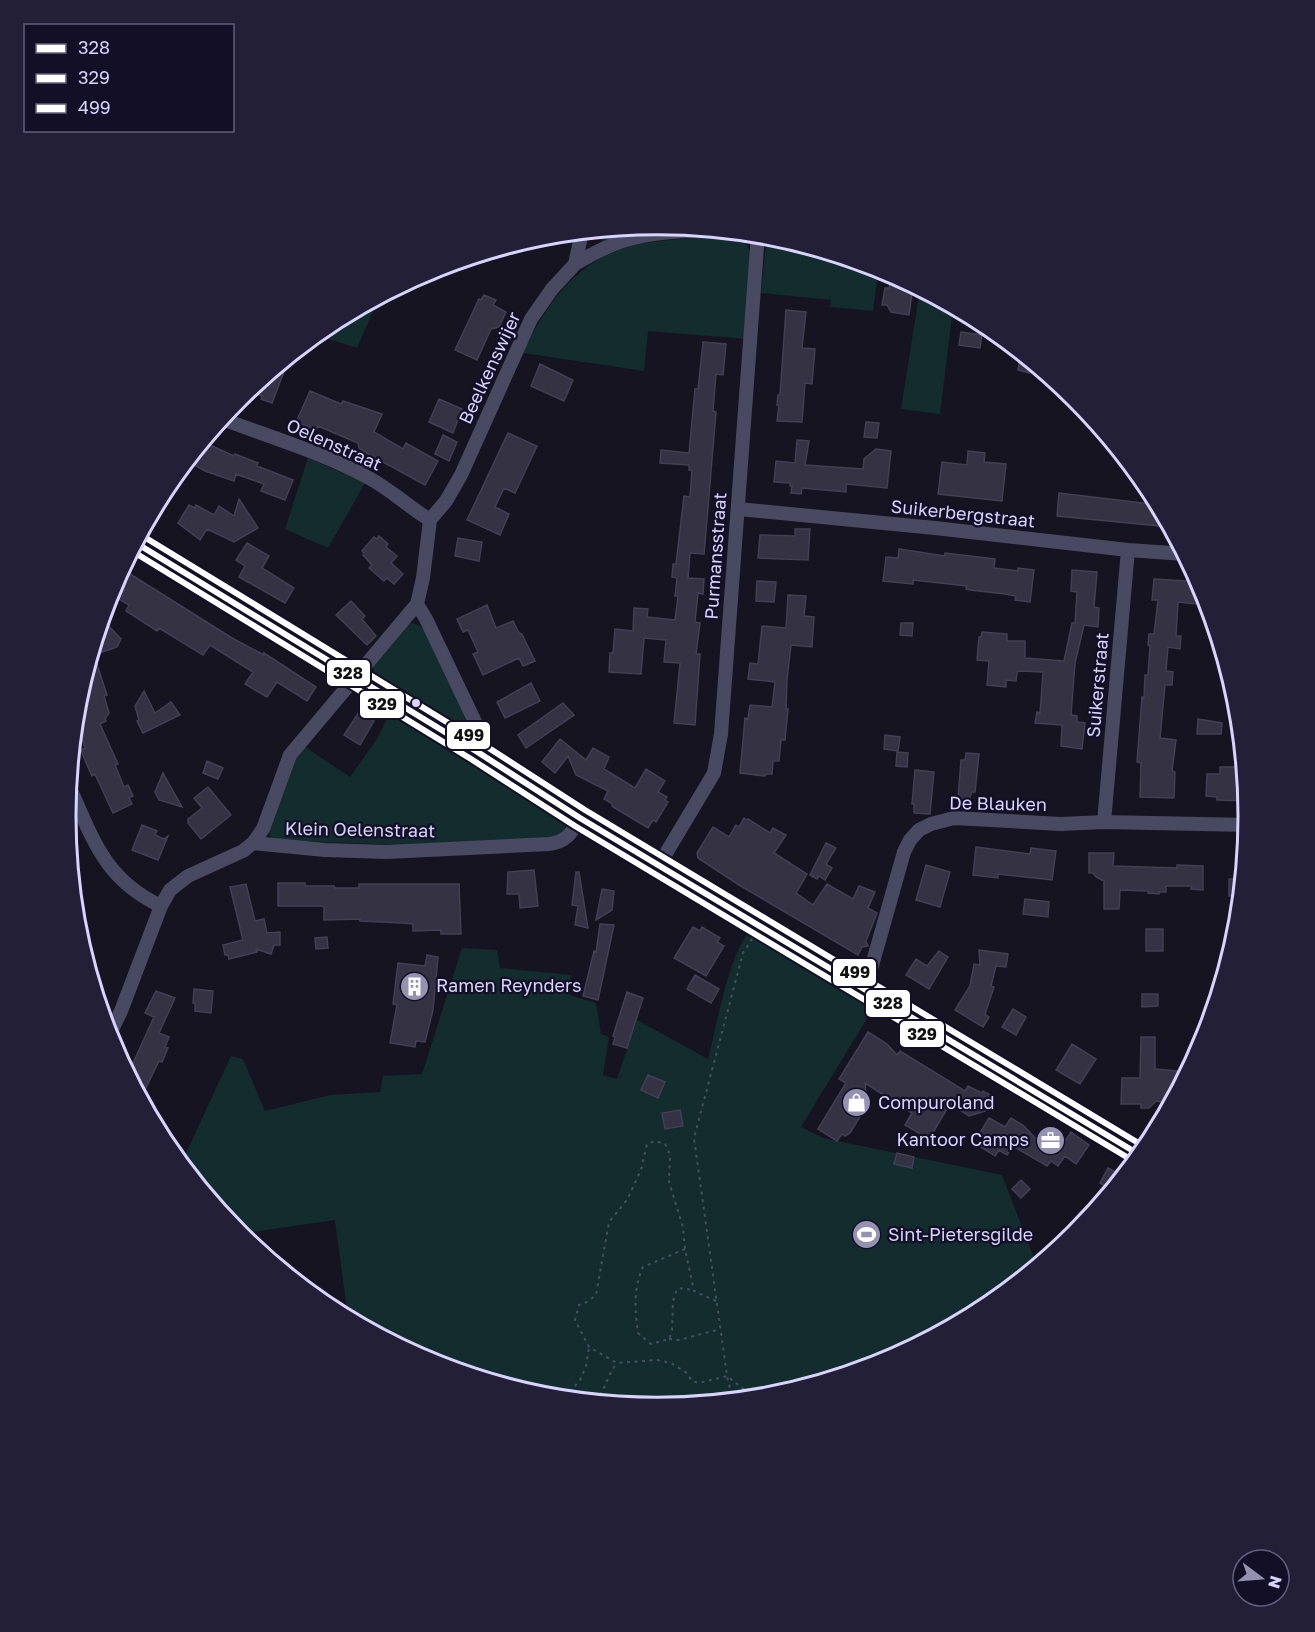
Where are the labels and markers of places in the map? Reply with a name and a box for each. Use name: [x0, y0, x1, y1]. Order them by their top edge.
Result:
unlabelled marker: [410, 697, 422, 709]
building icon: Ramen Reynders: [399, 970, 431, 1002]
place label: Ramen Reynders: [436, 974, 582, 996]
shop icon: Compuroland: [841, 1087, 873, 1119]
place label: Compuroland: [878, 1091, 995, 1113]
office icon: Kantoor Camps: [1034, 1124, 1066, 1156]
place label: Kantoor Camps: [896, 1128, 1029, 1150]
sports icon: Sint-Pietersgilde: [851, 1219, 883, 1251]
place label: Sint-Pietersgilde: [888, 1223, 1033, 1245]

